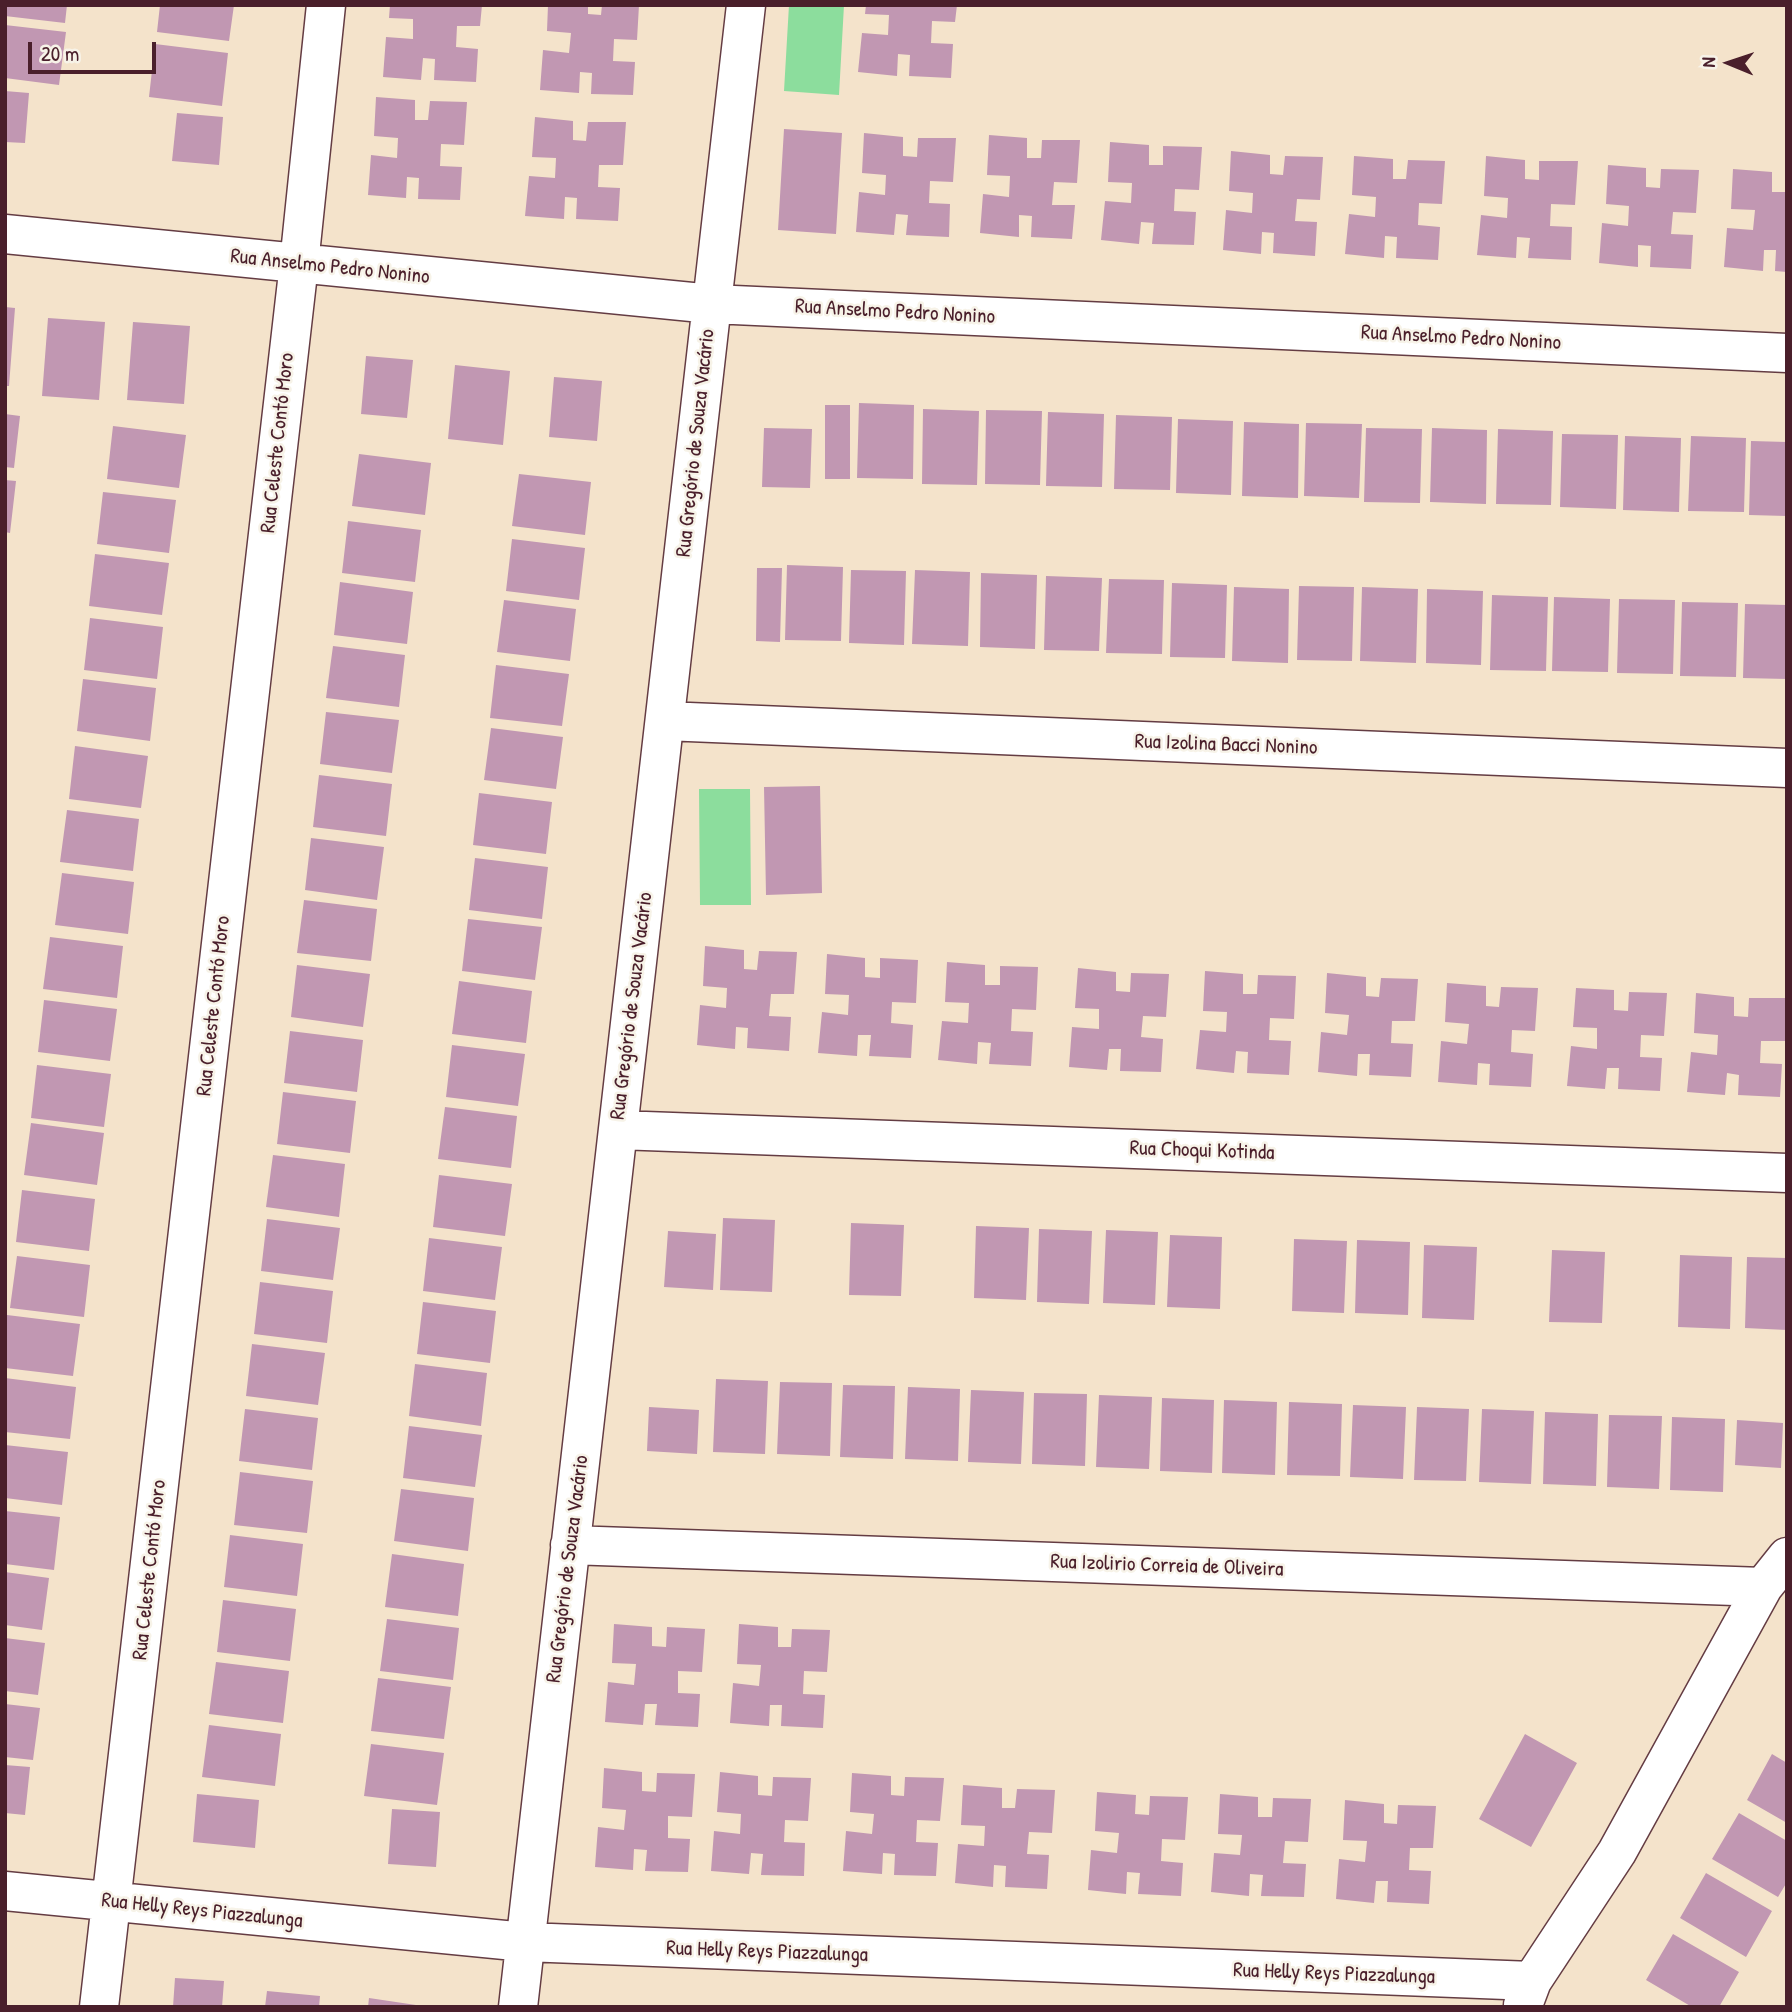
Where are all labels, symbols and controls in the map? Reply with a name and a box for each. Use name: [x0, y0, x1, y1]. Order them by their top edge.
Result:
scale bar: [32, 28, 159, 72]
north arrow: [1694, 28, 1764, 98]
text: 20 m: [41, 39, 79, 68]
text: N: [1695, 57, 1721, 68]
street label: Rua Anselmo Pedro Nonino: [229, 244, 431, 290]
street label: Rua Anselmo Pedro Nonino: [794, 294, 996, 330]
street label: Rua Anselmo Pedro Nonino: [1360, 320, 1562, 356]
street label: Rua Gregório de Souza Vacário: [672, 328, 720, 558]
street label: Rua Celeste Contó Moro: [256, 352, 300, 534]
street label: Rua Izolina Bacci Nonino: [1134, 729, 1318, 761]
street label: Rua Gregório de Souza Vacário: [606, 891, 658, 1121]
street label: Rua Celeste Contó Moro: [192, 915, 236, 1097]
street label: Rua Choqui Kotinda: [1129, 1136, 1275, 1166]
street label: Rua Gregório de Souza Vacário: [542, 1454, 594, 1684]
street label: Rua Celeste Contó Moro: [128, 1479, 172, 1661]
street label: Rua Izolirio Correia de Oliveira: [1050, 1549, 1284, 1583]
street label: Rua Helly Reys Piazzalunga: [100, 1888, 304, 1934]
street label: Rua Helly Reys Piazzalunga: [666, 1936, 868, 1968]
street label: Rua Helly Reys Piazzalunga: [1233, 1958, 1435, 1990]

